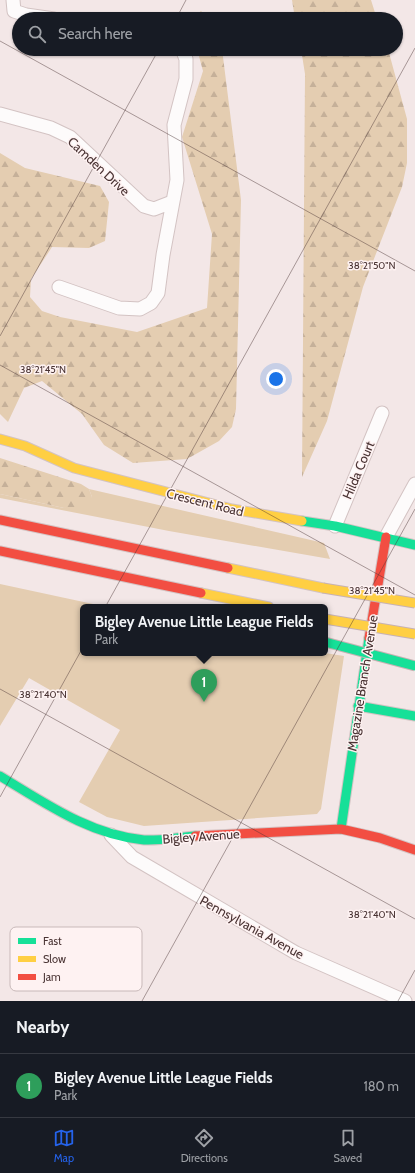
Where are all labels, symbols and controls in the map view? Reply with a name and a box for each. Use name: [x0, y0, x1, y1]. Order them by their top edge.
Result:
search box: [12, 12, 403, 56]
icon: search: [26, 23, 48, 45]
text: Search here: [58, 25, 133, 43]
street label: Camden Drive: [65, 133, 134, 199]
text: 38°21'50"N: [348, 259, 396, 272]
text: 38°21'45"N: [20, 363, 66, 376]
your location: [266, 369, 286, 389]
street label: Hilda Court: [339, 438, 378, 501]
street label: Crescent Road: [165, 485, 245, 519]
text: 38°21'45"N: [349, 584, 395, 597]
popup: [80, 604, 328, 656]
text: Bigley Avenue Little League Fields: [95, 613, 313, 631]
street label: Magazine Branch Avenue: [343, 614, 381, 752]
text: Park: [95, 631, 118, 647]
pin: 1: [191, 669, 217, 702]
text: 38°21'40"N: [19, 688, 67, 701]
street label: Bigley Avenue: [162, 825, 240, 847]
street label: Pennsylvania Avenue: [197, 892, 307, 962]
text: 38°21'40"N: [348, 908, 396, 921]
legend: [10, 927, 142, 991]
text: Fast: [43, 934, 62, 948]
text: Slow: [43, 952, 66, 966]
text: Jam: [42, 970, 61, 984]
text: Nearby: [16, 1017, 69, 1037]
text: Bigley Avenue Little League Fields: [54, 1069, 273, 1087]
text: 1: [27, 1078, 31, 1094]
text: 180 m: [363, 1078, 399, 1094]
text: Park: [54, 1087, 77, 1103]
tab: Map: [53, 1127, 75, 1165]
tab: Directions: [181, 1127, 228, 1165]
tab: Saved: [334, 1127, 362, 1165]

